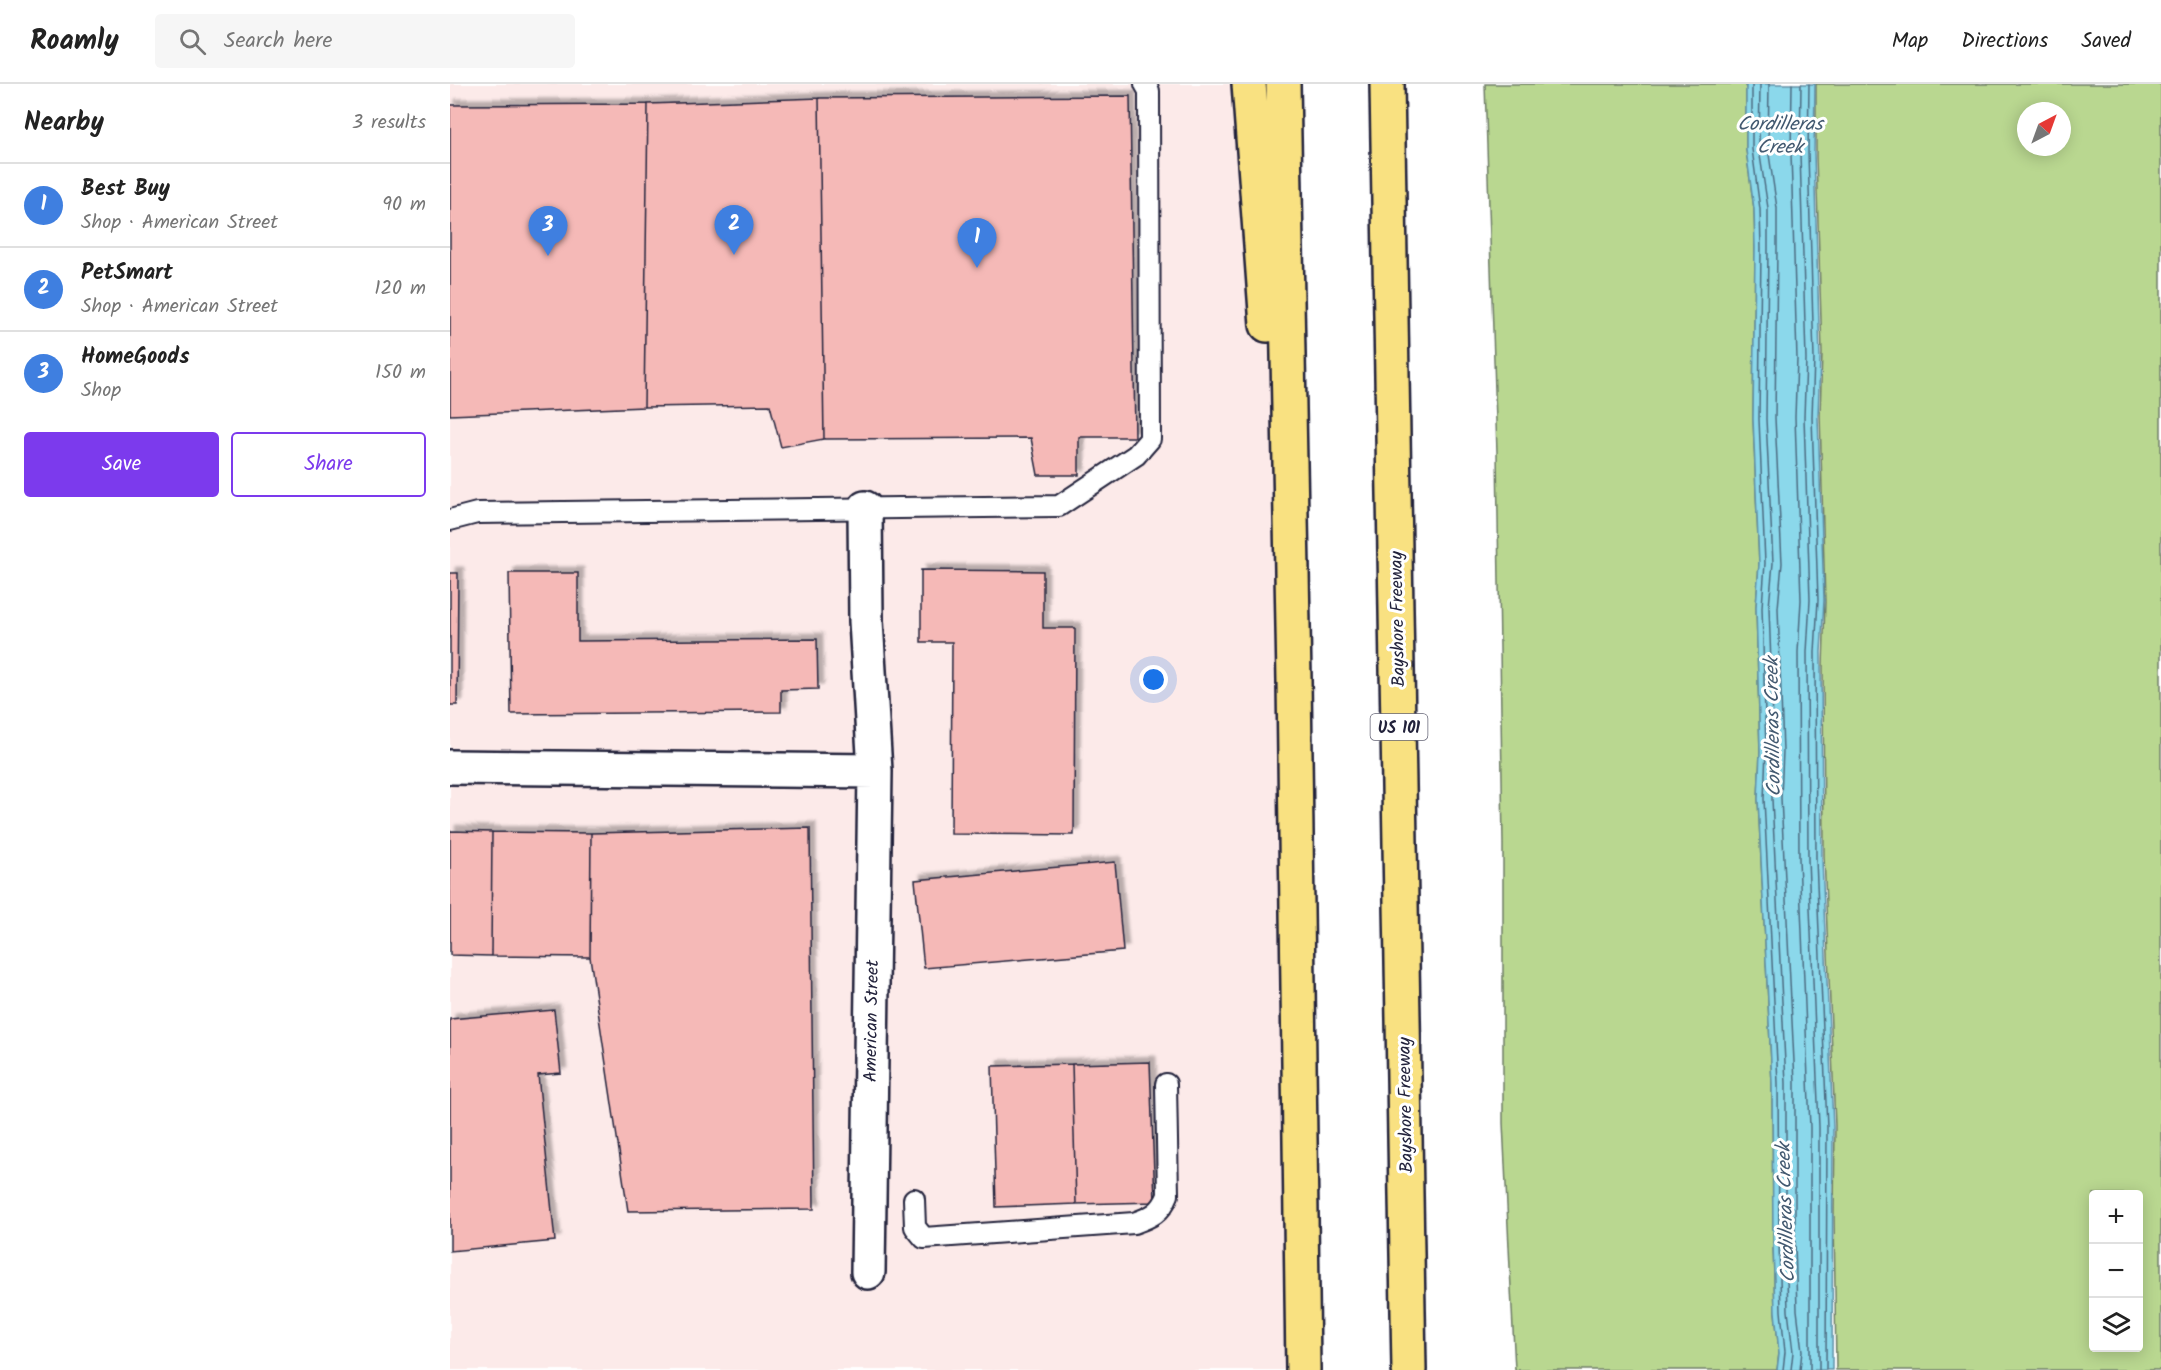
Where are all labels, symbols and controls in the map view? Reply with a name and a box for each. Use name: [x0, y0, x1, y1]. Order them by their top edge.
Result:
search box: [155, 14, 575, 68]
text: Roamly: [30, 19, 119, 64]
text: Search here: [224, 24, 332, 59]
icon: search: [176, 25, 209, 58]
text: Map: [1892, 25, 1928, 58]
text: Directions: [1961, 25, 2048, 58]
text: Saved: [2081, 25, 2131, 58]
text: Nearby: [24, 102, 104, 144]
north arrow: [2017, 102, 2071, 156]
text: 3 results: [352, 107, 426, 139]
water label: Cordilleras Creek: [1737, 109, 1825, 164]
text: Best Buy: [81, 172, 170, 207]
text: 1: [40, 189, 47, 221]
text: 90 m: [382, 189, 426, 221]
pin: 3: [528, 206, 568, 256]
pin: 2: [714, 206, 754, 255]
text: Shop · American Street: [81, 207, 278, 239]
pin: 1: [958, 218, 996, 268]
text: PetSmart: [81, 256, 173, 291]
text: 2: [38, 273, 49, 305]
text: 120 m: [374, 273, 426, 305]
text: Shop · American Street: [81, 291, 278, 323]
text: HomeGoods: [81, 340, 189, 375]
text: 3: [38, 357, 49, 389]
text: 150 m: [375, 357, 426, 389]
text: Shop: [81, 375, 121, 407]
button: Save: [24, 432, 219, 497]
button: Share: [231, 432, 426, 497]
street label: Bayshore Freeway: [1383, 550, 1414, 687]
water label: Cordilleras Creek: [1757, 654, 1791, 797]
your location: [1139, 665, 1168, 694]
road number: US 101: [1370, 714, 1428, 740]
street label: American Street: [857, 958, 888, 1083]
street label: Bayshore Freeway: [1391, 1036, 1422, 1173]
water label: Cordilleras Creek: [1768, 1140, 1805, 1283]
map controls: [2089, 1190, 2143, 1352]
button: +: [2089, 1190, 2143, 1244]
button: −: [2089, 1244, 2143, 1298]
button: layers: [2089, 1298, 2143, 1352]

